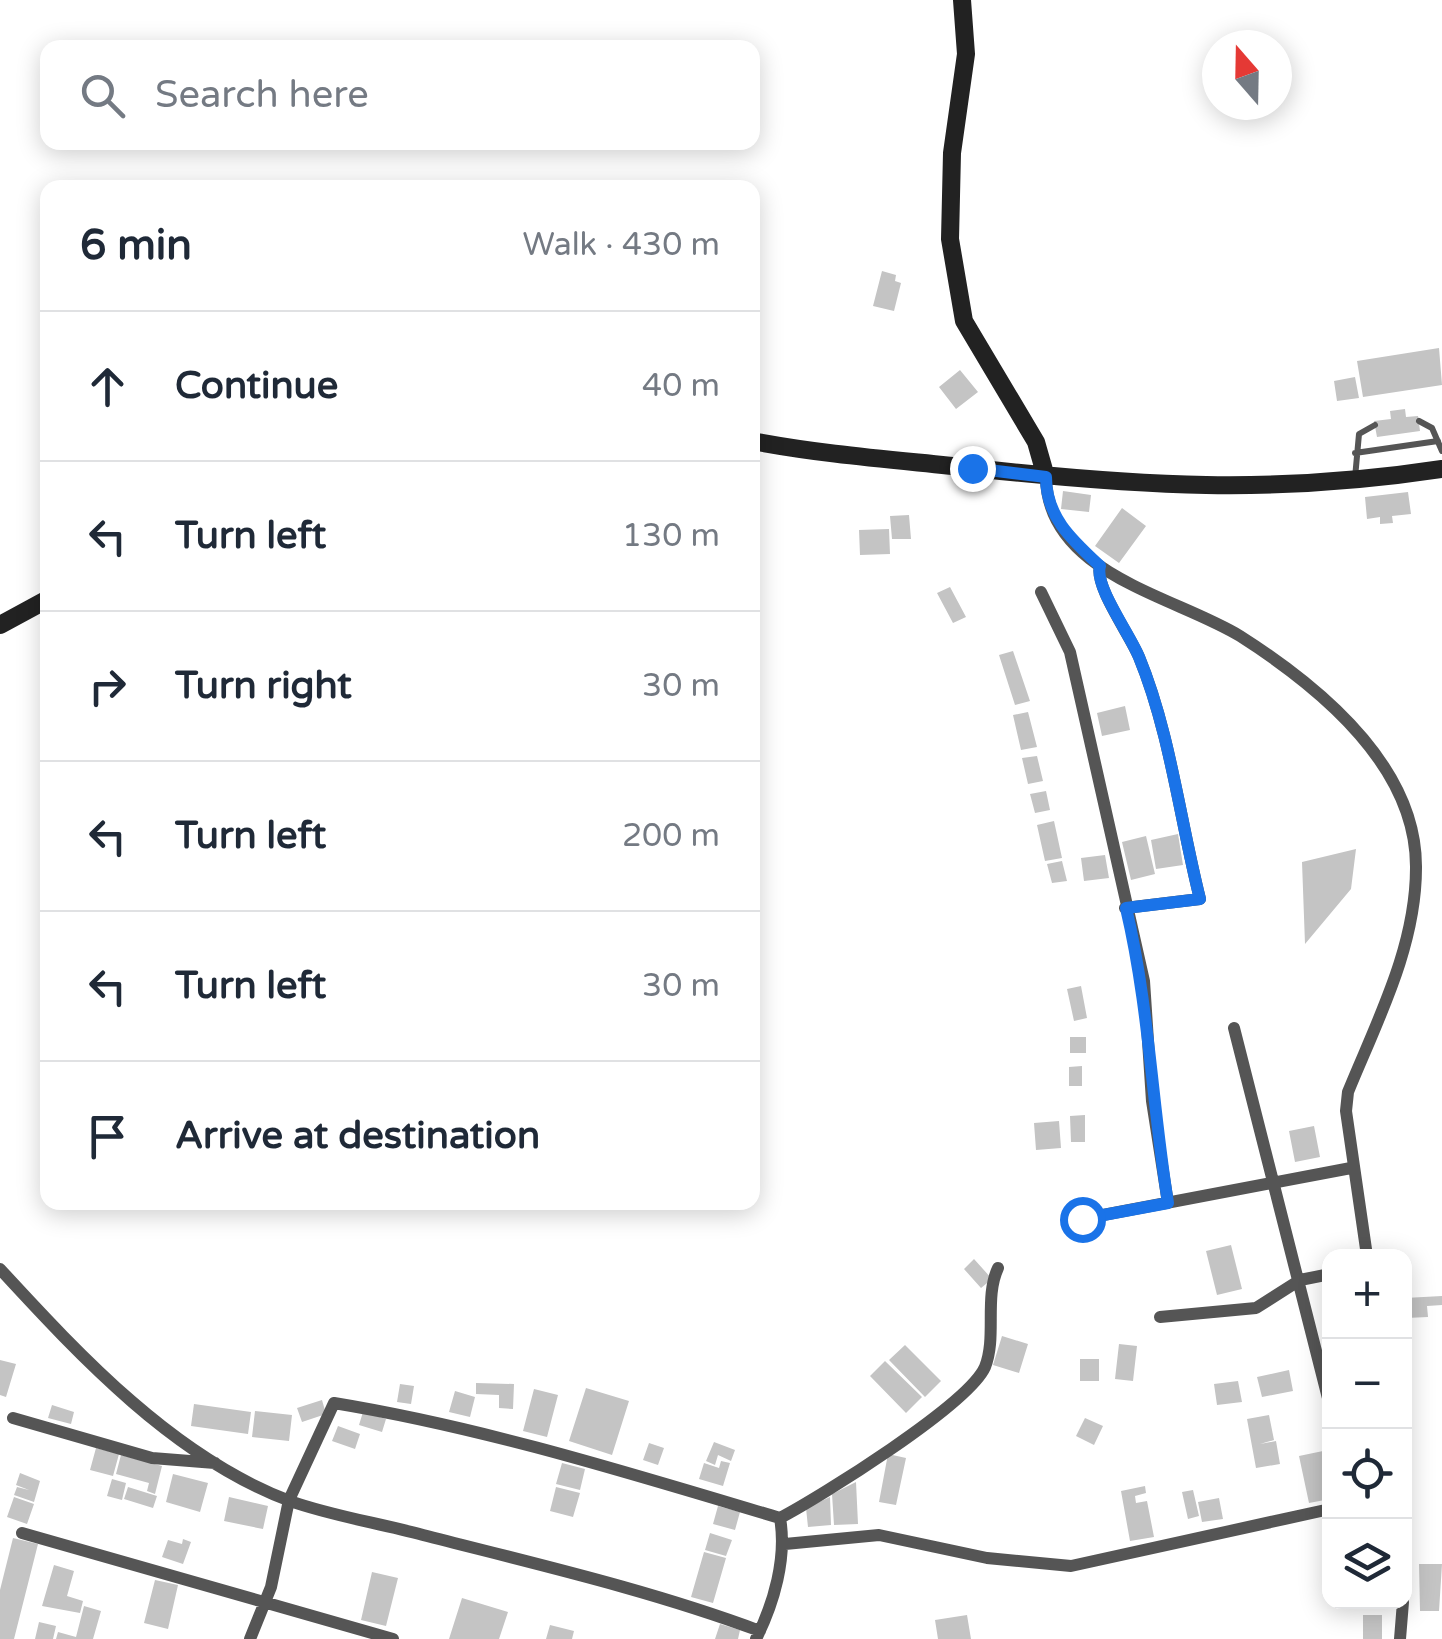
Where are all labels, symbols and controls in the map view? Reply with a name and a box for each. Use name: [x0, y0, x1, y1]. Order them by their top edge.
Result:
north arrow: [1202, 30, 1292, 120]
search box: [40, 40, 760, 150]
icon: search: [75, 68, 130, 123]
text: Search here: [155, 72, 369, 118]
text: 6 min: [80, 220, 192, 271]
text: Walk · 430 m: [523, 226, 720, 264]
icon: ahead: [80, 359, 135, 414]
text: Continue: [175, 363, 338, 409]
text: 40 m: [642, 367, 720, 405]
route end: [950, 446, 996, 492]
icon: left: [80, 509, 135, 564]
text: Turn left: [175, 513, 326, 559]
text: 130 m: [622, 517, 720, 555]
icon: right: [80, 659, 135, 714]
text: Turn right: [175, 663, 352, 709]
text: 30 m: [642, 667, 720, 705]
icon: left: [80, 809, 135, 864]
text: Turn left: [175, 813, 326, 859]
text: 200 m: [622, 817, 720, 855]
icon: left: [80, 959, 135, 1014]
text: Turn left: [175, 963, 326, 1009]
text: 30 m: [642, 967, 720, 1005]
icon: arrive: [80, 1109, 135, 1164]
text: Arrive at destination: [175, 1113, 540, 1159]
route start: [1060, 1197, 1106, 1243]
map controls: [1322, 1249, 1412, 1609]
button: +: [1322, 1249, 1412, 1339]
button: −: [1322, 1339, 1412, 1429]
button: locate: [1322, 1429, 1412, 1519]
button: layers: [1322, 1519, 1412, 1609]

